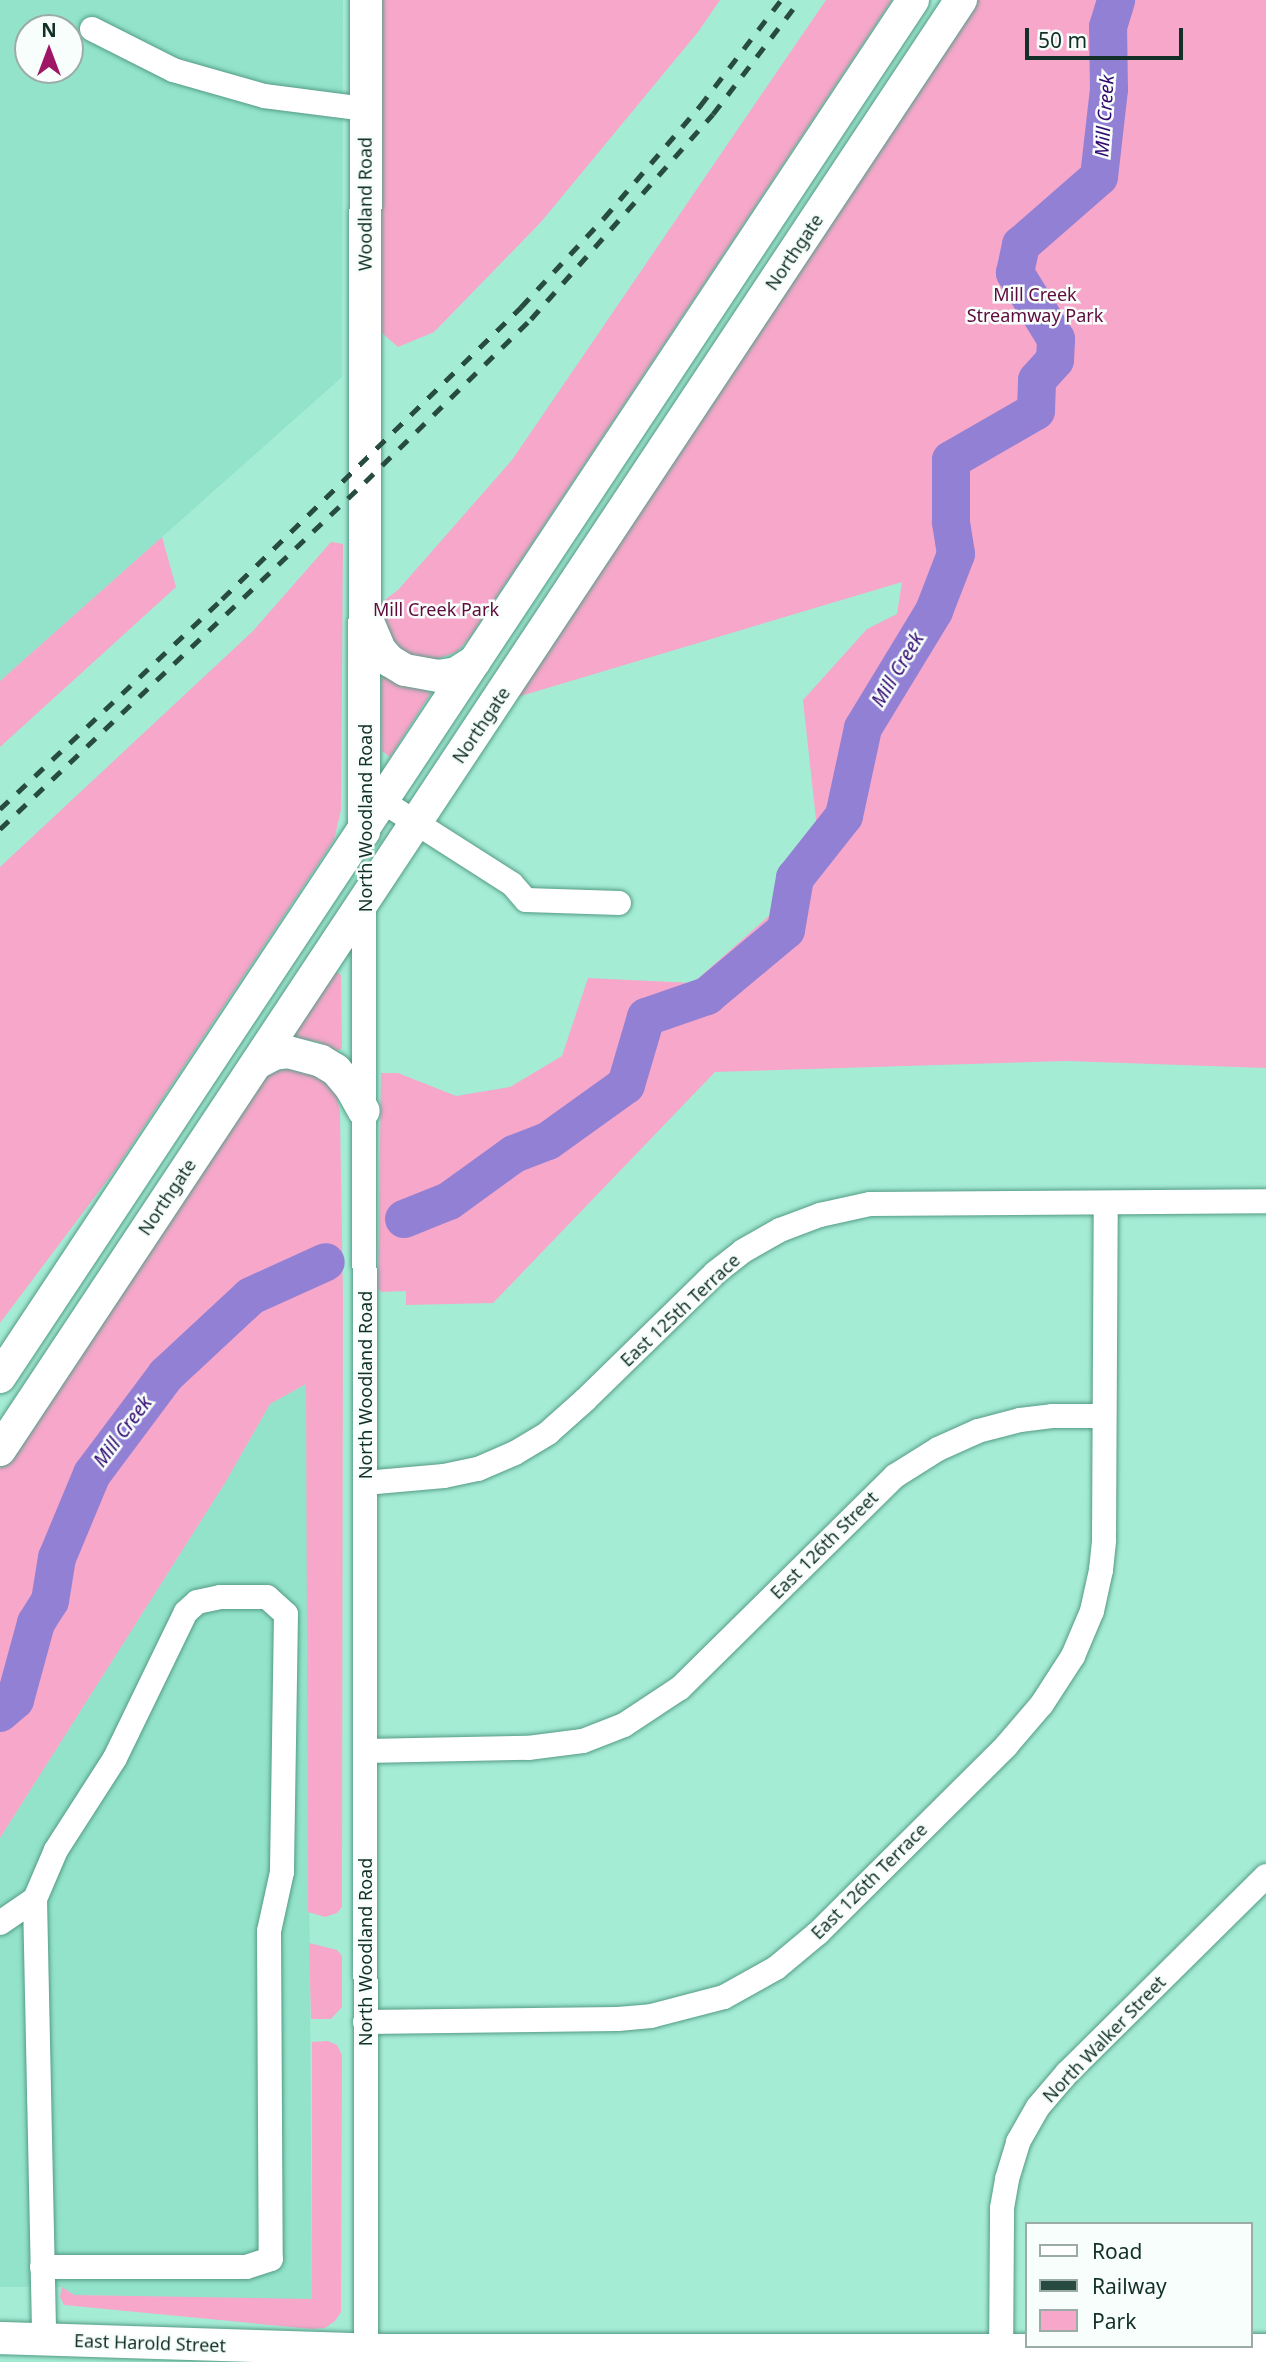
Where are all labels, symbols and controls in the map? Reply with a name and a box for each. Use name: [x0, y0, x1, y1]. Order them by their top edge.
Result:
north arrow: [14, 14, 84, 84]
scale bar: [1028, 14, 1186, 58]
text: N: [41, 17, 57, 43]
text: 50 m: [1038, 26, 1087, 54]
water label: Mill Creek: [1091, 74, 1119, 158]
street label: Woodland Road: [354, 137, 376, 271]
street label: Northgate: [761, 210, 827, 294]
park label: Mill Creek Streamway Park: [967, 284, 1103, 326]
park label: Mill Creek Park: [373, 598, 499, 620]
water label: Mill Creek: [867, 629, 929, 711]
street label: Northgate: [448, 683, 514, 767]
street label: North Woodland Road: [354, 724, 376, 912]
street label: Northgate: [134, 1155, 200, 1239]
street label: East 125th Terrace: [616, 1249, 744, 1371]
street label: North Woodland Road: [354, 1291, 376, 1479]
water label: Mill Creek: [89, 1392, 157, 1472]
street label: East 126th Street: [766, 1487, 882, 1603]
street label: East 126th Terrace: [806, 1818, 932, 1944]
street label: North Woodland Road: [354, 1858, 376, 2046]
street label: North Walker Street: [1038, 1971, 1170, 2107]
legend: [1024, 2222, 1252, 2348]
text: Road: [1092, 2237, 1142, 2265]
text: Railway: [1092, 2272, 1167, 2300]
text: Park: [1092, 2307, 1136, 2335]
street label: East Harold Street: [74, 2330, 226, 2356]

